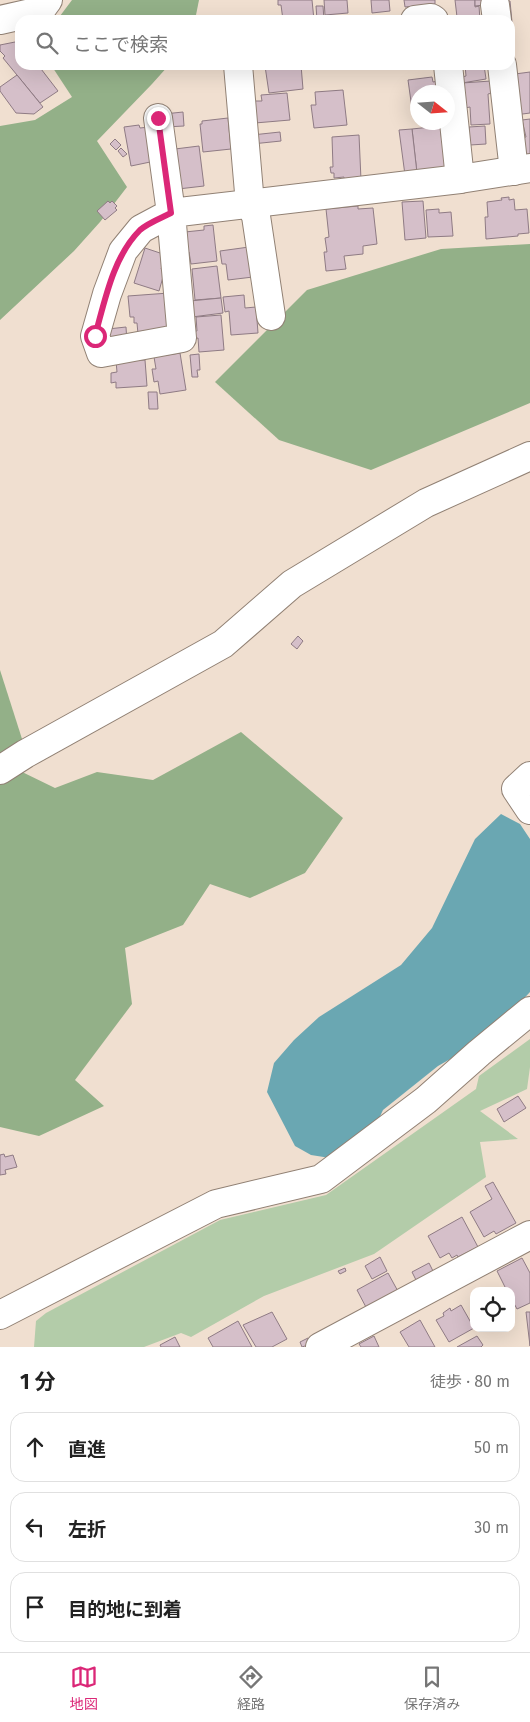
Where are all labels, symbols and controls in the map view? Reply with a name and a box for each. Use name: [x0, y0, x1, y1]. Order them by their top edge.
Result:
search box: [15, 15, 515, 70]
icon: search: [33, 29, 61, 57]
text: ここで検索: [73, 33, 168, 56]
north arrow: [410, 85, 455, 130]
route end: [147, 107, 170, 130]
route start: [84, 325, 107, 348]
map controls: [470, 1287, 515, 1332]
button: locate: [470, 1287, 515, 1332]
text: 1 分: [20, 1369, 56, 1395]
text: 徒歩 · 80 m: [430, 1372, 510, 1391]
icon: ahead: [21, 1433, 49, 1461]
text: 直進: [68, 1438, 106, 1461]
text: 50 m: [474, 1438, 509, 1457]
icon: left: [21, 1513, 49, 1541]
text: 左折: [68, 1518, 106, 1541]
text: 30 m: [474, 1518, 509, 1537]
icon: arrive: [21, 1593, 49, 1621]
text: 目的地に到着: [68, 1598, 182, 1621]
tab: 地図: [70, 1663, 98, 1713]
tab: 経路: [237, 1663, 265, 1713]
tab: 保存済み: [404, 1663, 460, 1713]

